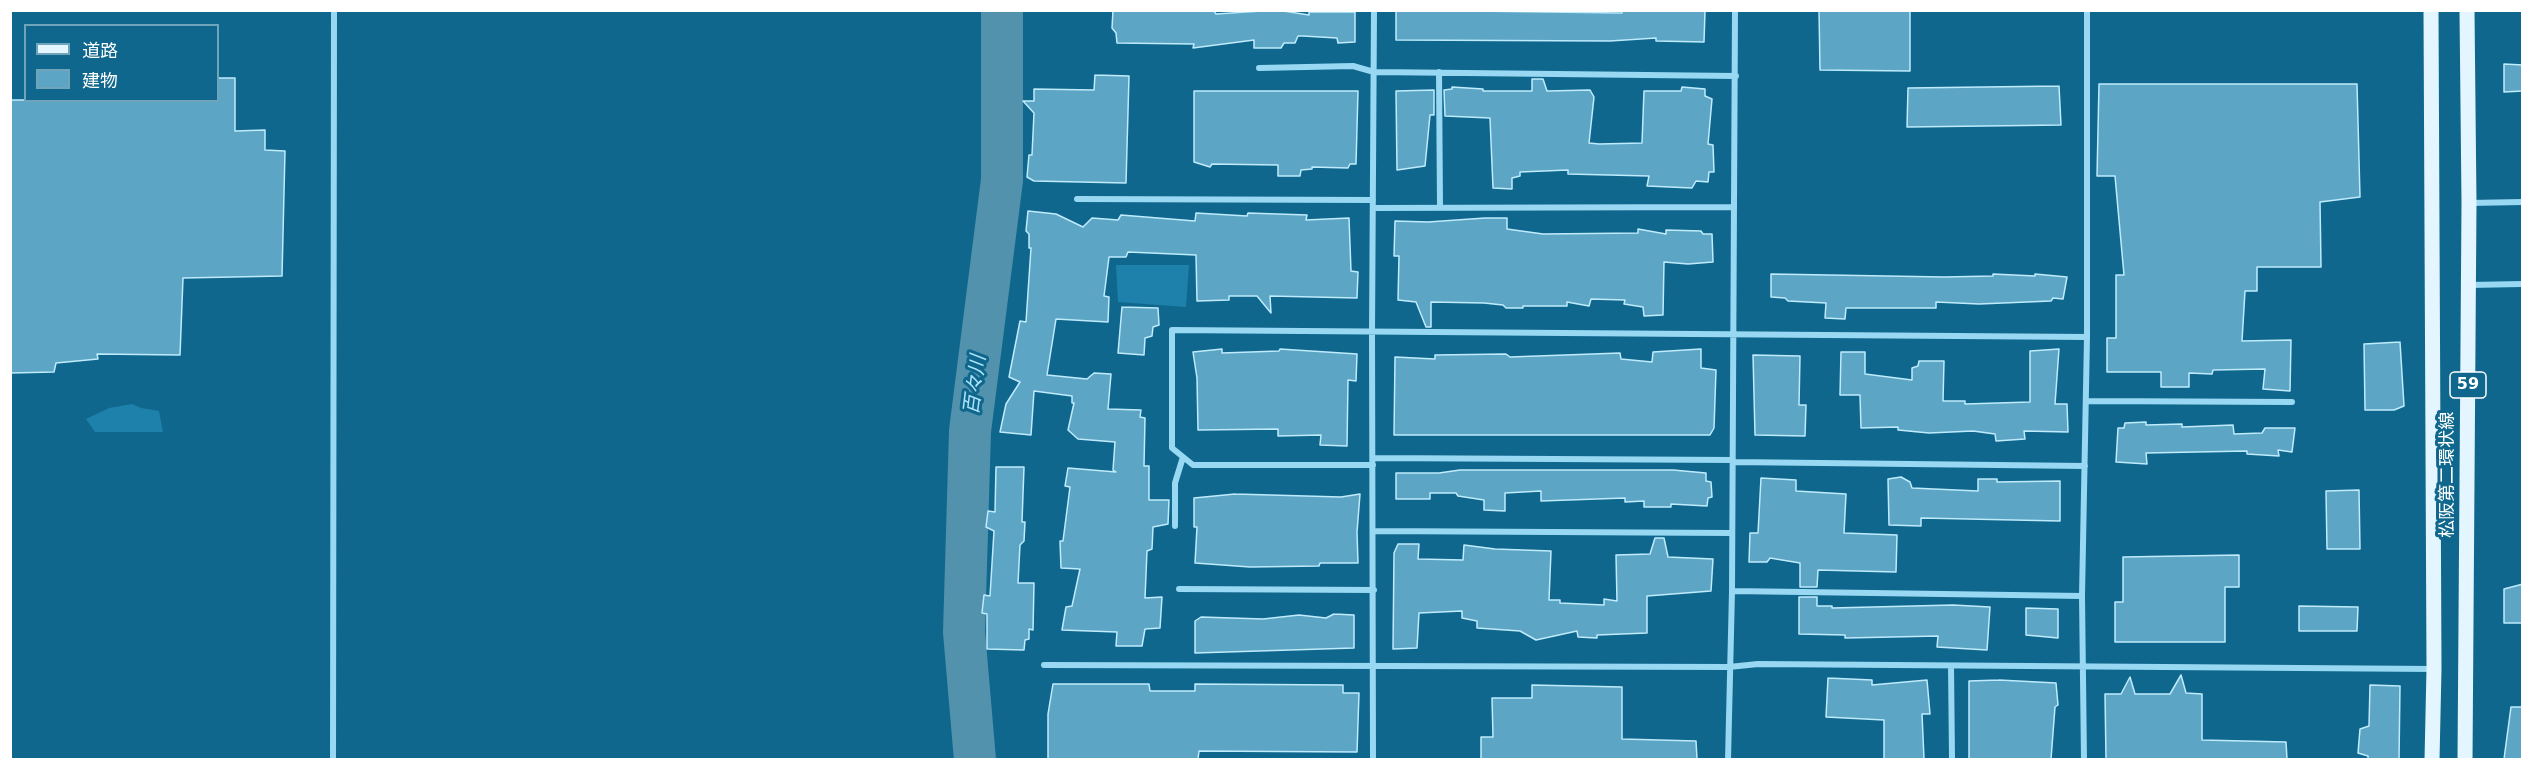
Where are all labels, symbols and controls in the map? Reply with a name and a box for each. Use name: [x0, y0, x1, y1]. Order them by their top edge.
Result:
legend: [24, 24, 219, 102]
text: 道路: [82, 40, 118, 61]
text: 建物: [82, 70, 118, 91]
water label: 百々川: [960, 354, 992, 416]
road number: 59: [2450, 372, 2486, 398]
street label: 松阪第二環状線: [2437, 412, 2459, 538]

